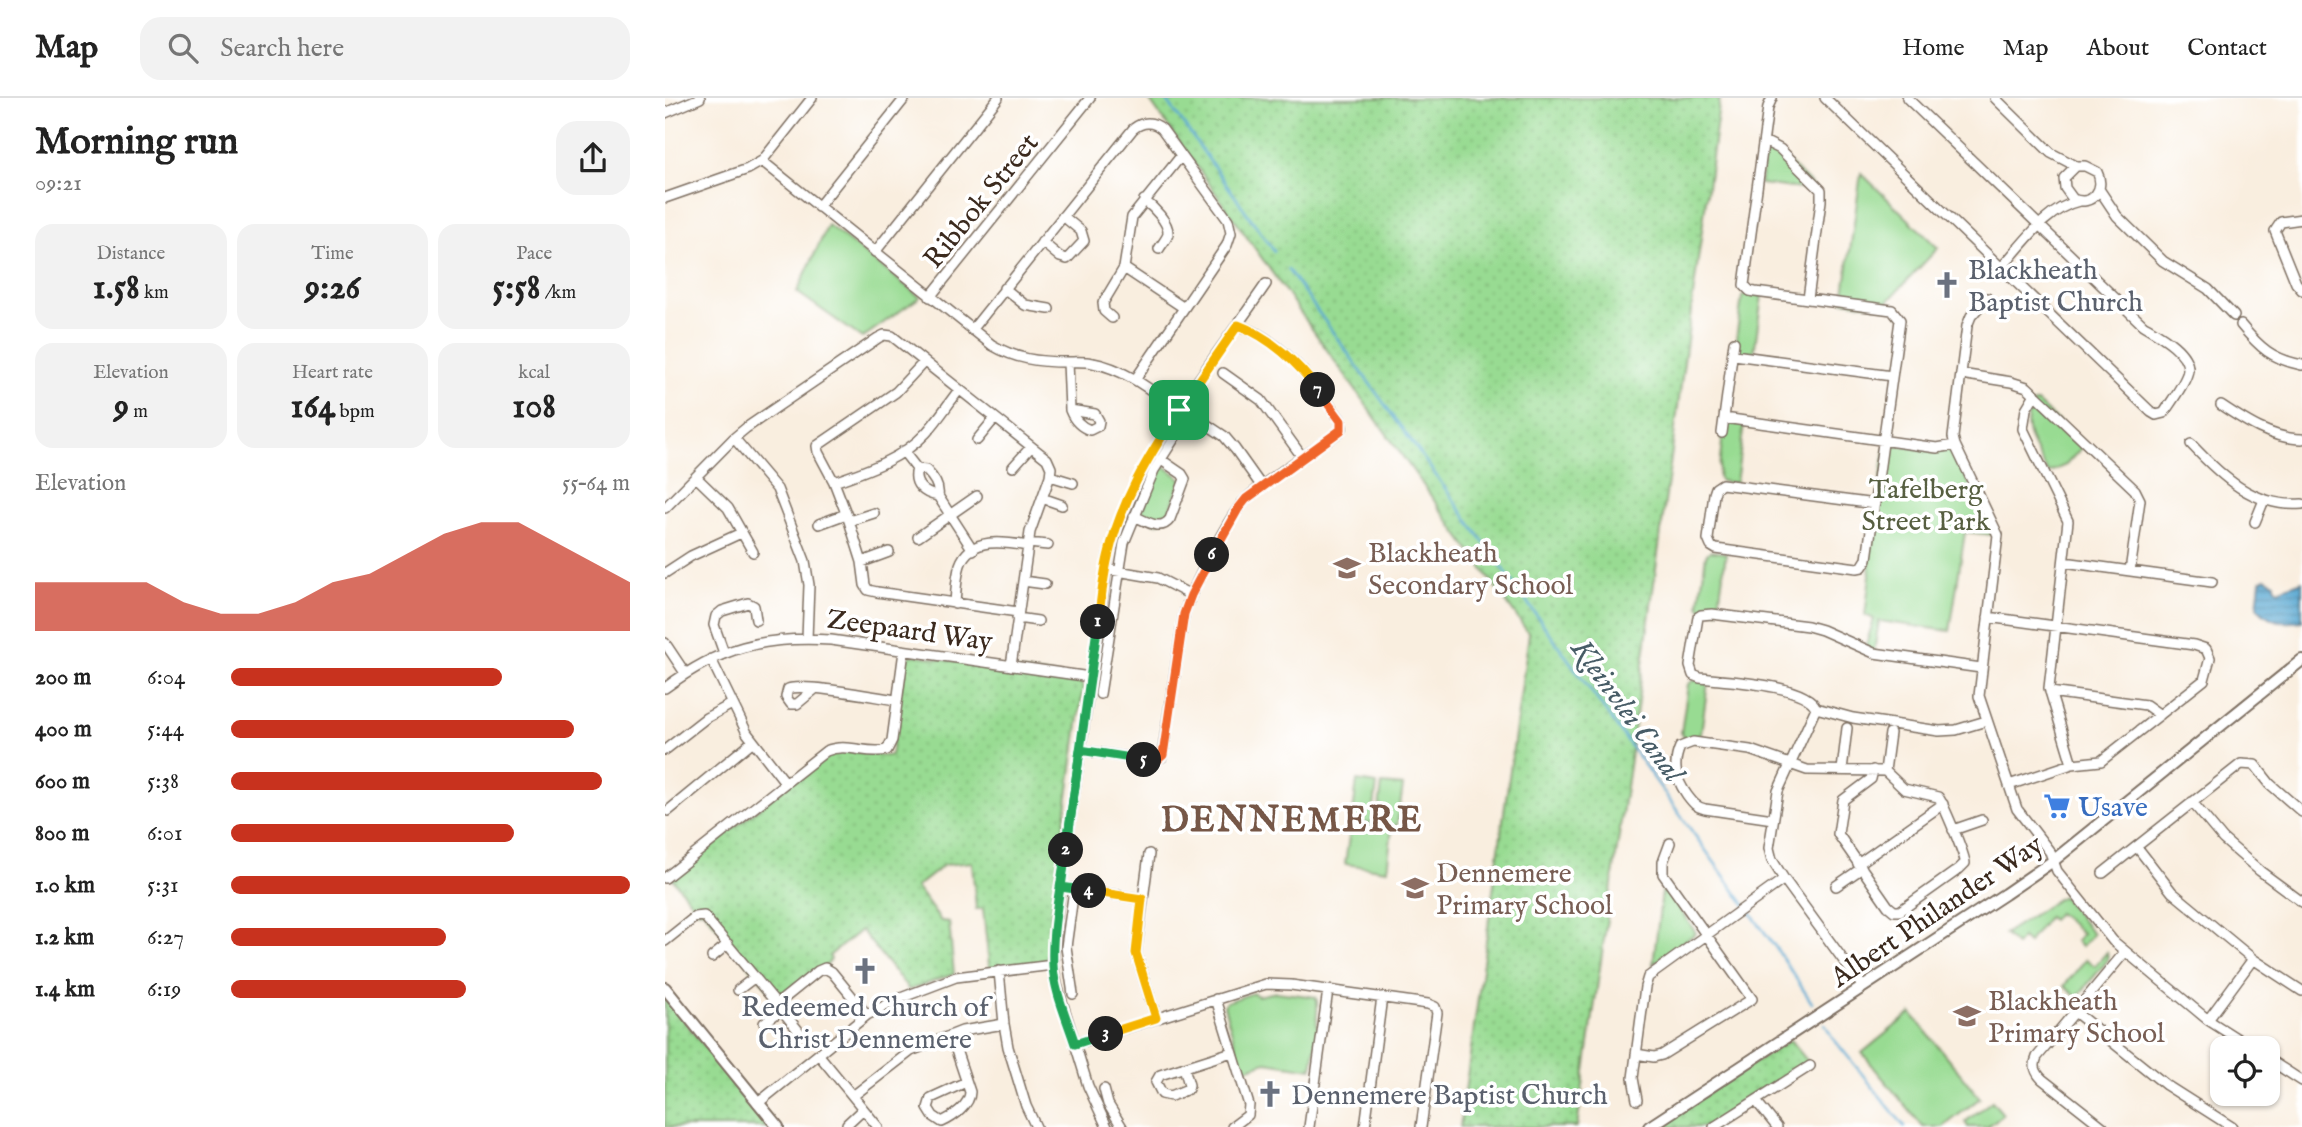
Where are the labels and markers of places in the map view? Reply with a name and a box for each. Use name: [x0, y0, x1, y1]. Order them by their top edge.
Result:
place label: Blackheath Baptist Church: [1968, 254, 2143, 321]
church icon: Blackheath Baptist Church: [1932, 270, 1962, 300]
pin: 7: [1301, 372, 1335, 408]
pin: [1149, 380, 1209, 440]
place label: Blackheath Secondary School: [1368, 537, 1574, 604]
pin: 6: [1195, 538, 1229, 573]
school or university icon: Blackheath Secondary School: [1332, 553, 1362, 583]
pin: 1: [1081, 604, 1115, 640]
pin: 5: [1127, 742, 1161, 778]
supermarket icon: Usave: [2042, 791, 2072, 821]
place label: Usave: [2078, 791, 2148, 826]
pin: 2: [1049, 832, 1083, 868]
place label: Dennemere Primary School: [1436, 857, 1613, 924]
school or university icon: Dennemere Primary School: [1400, 873, 1430, 903]
pin: 4: [1071, 874, 1107, 908]
church icon: Redeemed Church of Christ Dennemere: [850, 956, 880, 986]
place label: Blackheath Primary School: [1988, 985, 2165, 1052]
place label: Redeemed Church of Christ Dennemere: [741, 991, 994, 1058]
school or university icon: Blackheath Primary School: [1952, 1001, 1982, 1031]
pin: 3: [1089, 1016, 1123, 1052]
church icon: Dennemere Baptist Church: [1255, 1079, 1285, 1109]
place label: Dennemere Baptist Church: [1291, 1079, 1608, 1114]

